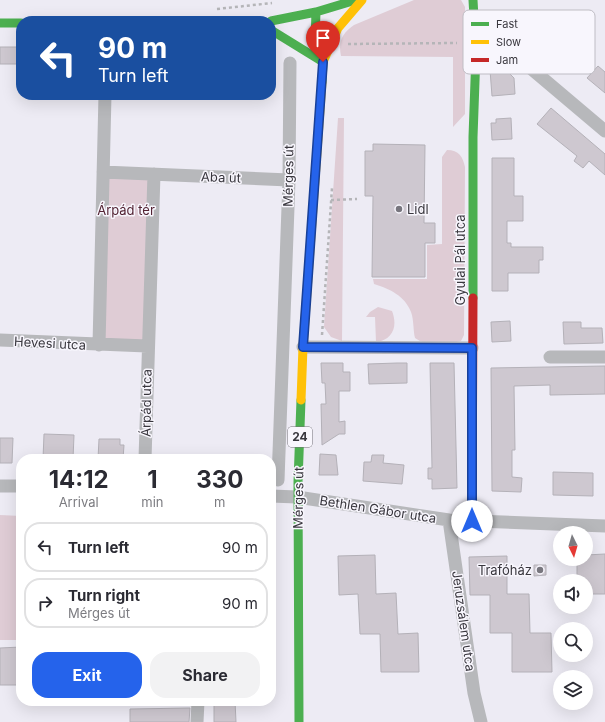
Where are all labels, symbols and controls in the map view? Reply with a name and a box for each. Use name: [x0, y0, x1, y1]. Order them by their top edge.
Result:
legend: [463, 10, 595, 74]
text: Fast: [496, 17, 518, 31]
pin: [306, 21, 340, 62]
icon: arrive: [312, 27, 334, 49]
text: 90 m: [98, 31, 167, 65]
icon: left: [32, 32, 84, 84]
text: Slow: [496, 35, 521, 49]
text: Jam: [496, 53, 518, 67]
text: Turn left: [98, 65, 168, 86]
street label: Mérges út: [279, 145, 297, 207]
street label: Aba út: [201, 168, 241, 186]
place label: Lidl: [407, 201, 429, 217]
park label: Árpád tér: [97, 202, 155, 218]
marker: Lidl: [394, 204, 404, 214]
street label: Gyulai Pál utca: [452, 214, 468, 306]
street label: Hevesi utca: [14, 333, 86, 353]
street label: Árpád utca: [137, 369, 155, 437]
road number: 24: [288, 427, 312, 447]
text: 14:12: [49, 465, 109, 494]
text: 1: [147, 465, 158, 494]
text: 330: [196, 465, 243, 494]
street label: Mérges út: [289, 467, 307, 529]
street label: Bethlen Gábor utca: [318, 492, 438, 526]
text: Arrival: [59, 494, 99, 510]
text: min: [141, 494, 164, 510]
text: m: [214, 494, 225, 510]
position arrow: [451, 500, 493, 542]
north arrow: [553, 526, 593, 566]
map controls: [553, 526, 593, 710]
icon: left: [34, 536, 56, 558]
text: Turn left: [68, 538, 129, 557]
text: 90 m: [222, 538, 258, 557]
place label: Trafóház: [478, 562, 532, 578]
marker: Trafóház: [535, 565, 545, 575]
street label: Jeruzsálem utca: [449, 570, 479, 672]
button: sound: [553, 574, 593, 614]
text: Turn right: [68, 586, 140, 605]
icon: right: [34, 592, 56, 614]
text: 90 m: [222, 594, 258, 613]
text: Mérges út: [68, 605, 130, 621]
button: search: [553, 622, 593, 662]
button: Exit: [32, 652, 142, 698]
button: Share: [150, 652, 260, 698]
button: layers: [553, 670, 593, 710]

